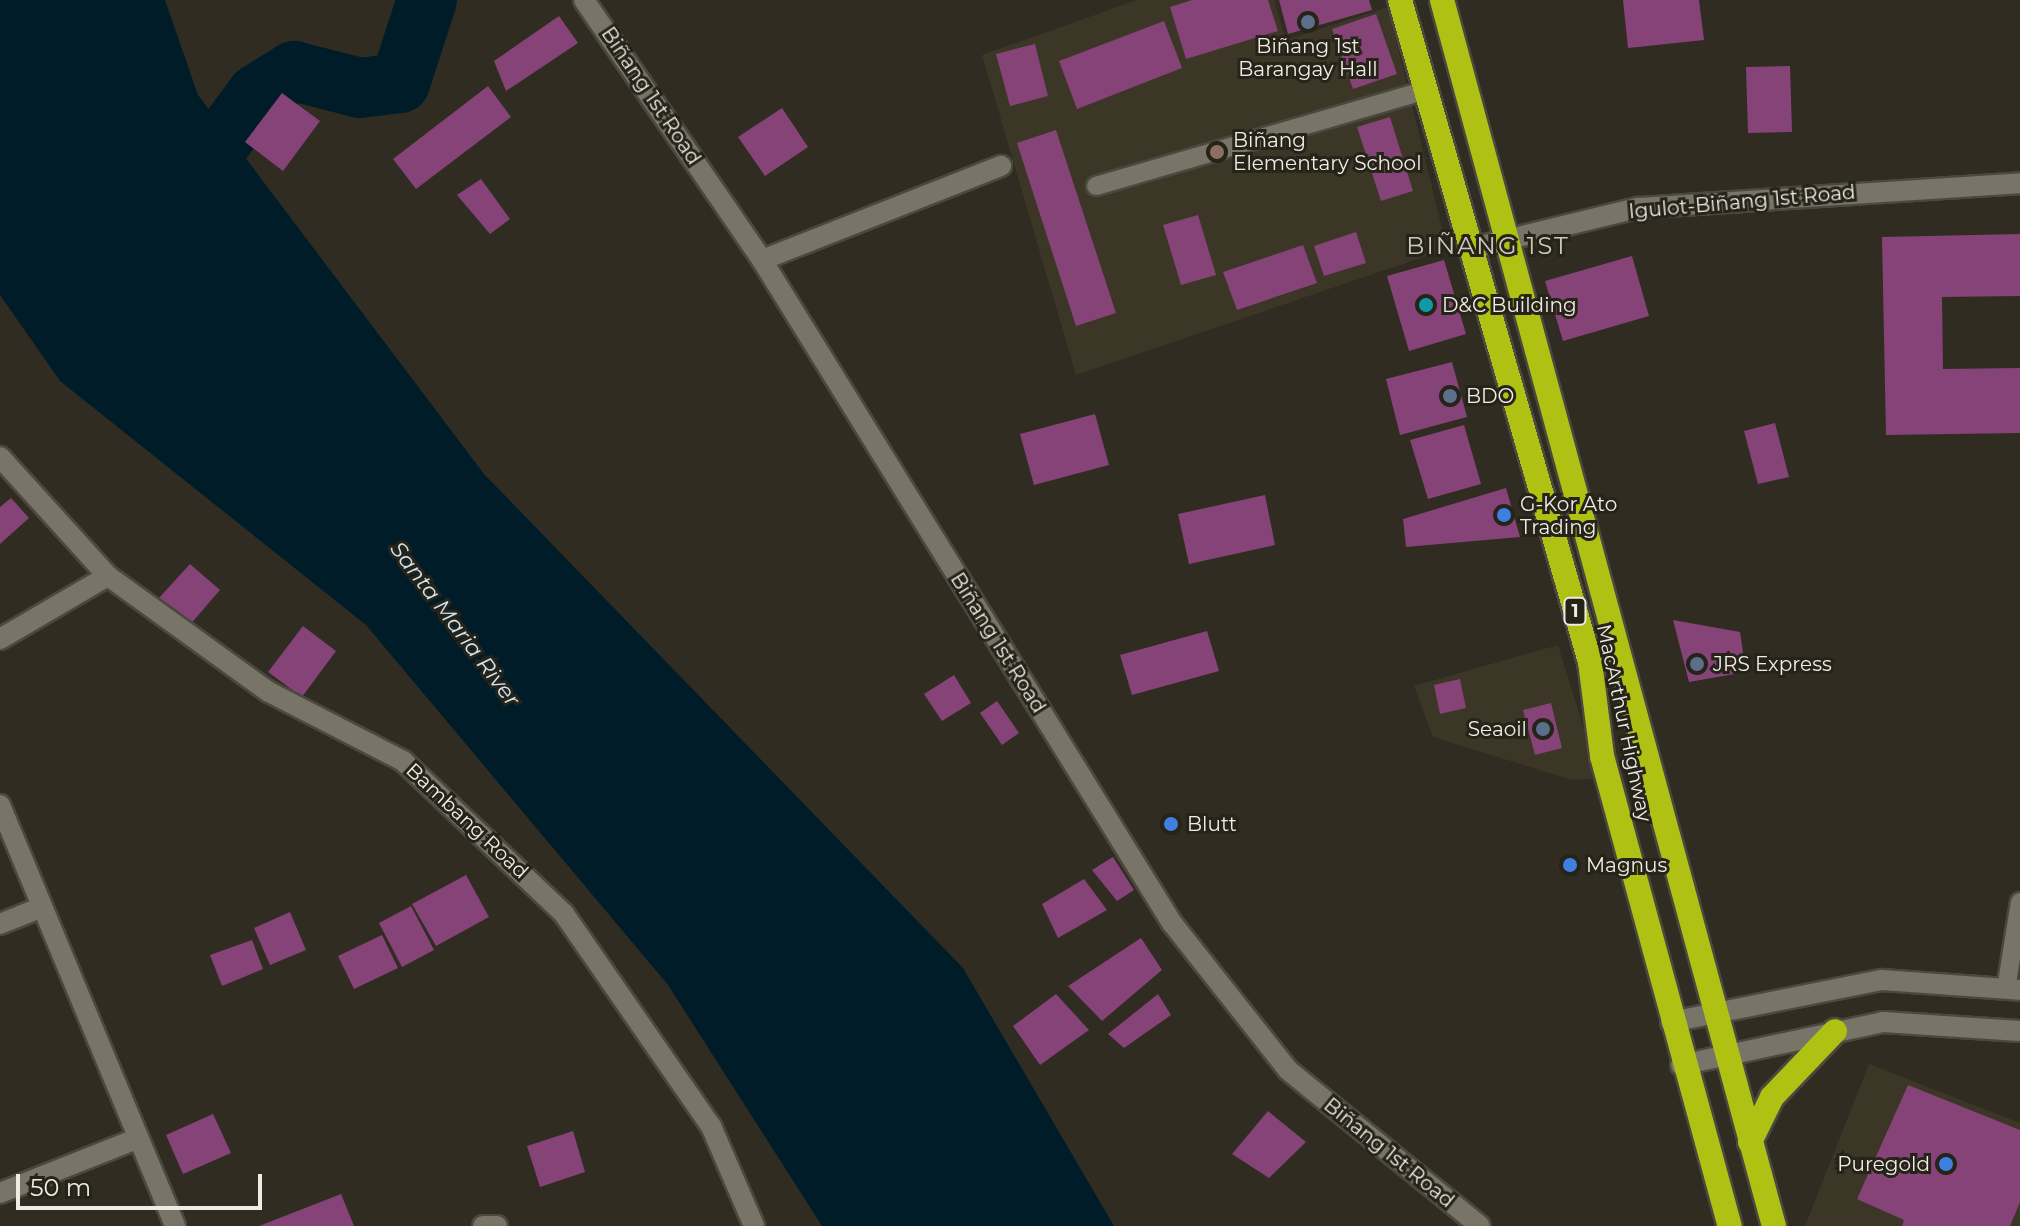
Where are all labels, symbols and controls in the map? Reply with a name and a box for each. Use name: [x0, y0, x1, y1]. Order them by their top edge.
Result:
marker: Biñang 1st Barangay Hall: [1299, 13, 1317, 31]
street label: Biñang 1st Road: [596, 23, 706, 169]
place label: Biñang 1st Barangay Hall: [1238, 34, 1378, 81]
place label: Biñang Elementary School: [1233, 128, 1422, 175]
marker: Biñang Elementary School: [1208, 143, 1226, 161]
street label: Igulot-Biñang 1st Road: [1628, 180, 1856, 224]
district label: BIÑANG 1ST: [1406, 232, 1570, 260]
place label: D&C Building: [1442, 293, 1577, 317]
marker: D&C Building: [1417, 296, 1435, 314]
place label: BDO: [1466, 384, 1514, 408]
marker: BDO: [1441, 387, 1459, 405]
place label: G-Kor Ato Trading: [1520, 492, 1617, 539]
marker: G-Kor Ato Trading: [1495, 506, 1513, 524]
water label: Santa Maria River: [385, 536, 525, 712]
street label: Biñang 1st Road: [945, 568, 1051, 718]
road number: 1: [1563, 597, 1587, 625]
street label: MacArthur Highway: [1591, 622, 1657, 824]
place label: JRS Express: [1713, 652, 1832, 676]
marker: JRS Express: [1688, 655, 1706, 673]
place label: Seaoil: [1468, 717, 1527, 741]
marker: Seaoil: [1534, 720, 1552, 738]
street label: Bambang Road: [401, 758, 533, 884]
place label: Blutt: [1187, 812, 1237, 836]
marker: Blutt: [1162, 815, 1180, 833]
place label: Magnus: [1586, 853, 1667, 877]
marker: Magnus: [1561, 856, 1579, 874]
street label: Biñang 1st Road: [1319, 1093, 1459, 1213]
place label: Puregold: [1837, 1152, 1930, 1176]
marker: Puregold: [1937, 1155, 1955, 1173]
scale bar: [20, 1158, 266, 1208]
text: 50 m: [30, 1173, 91, 1202]

